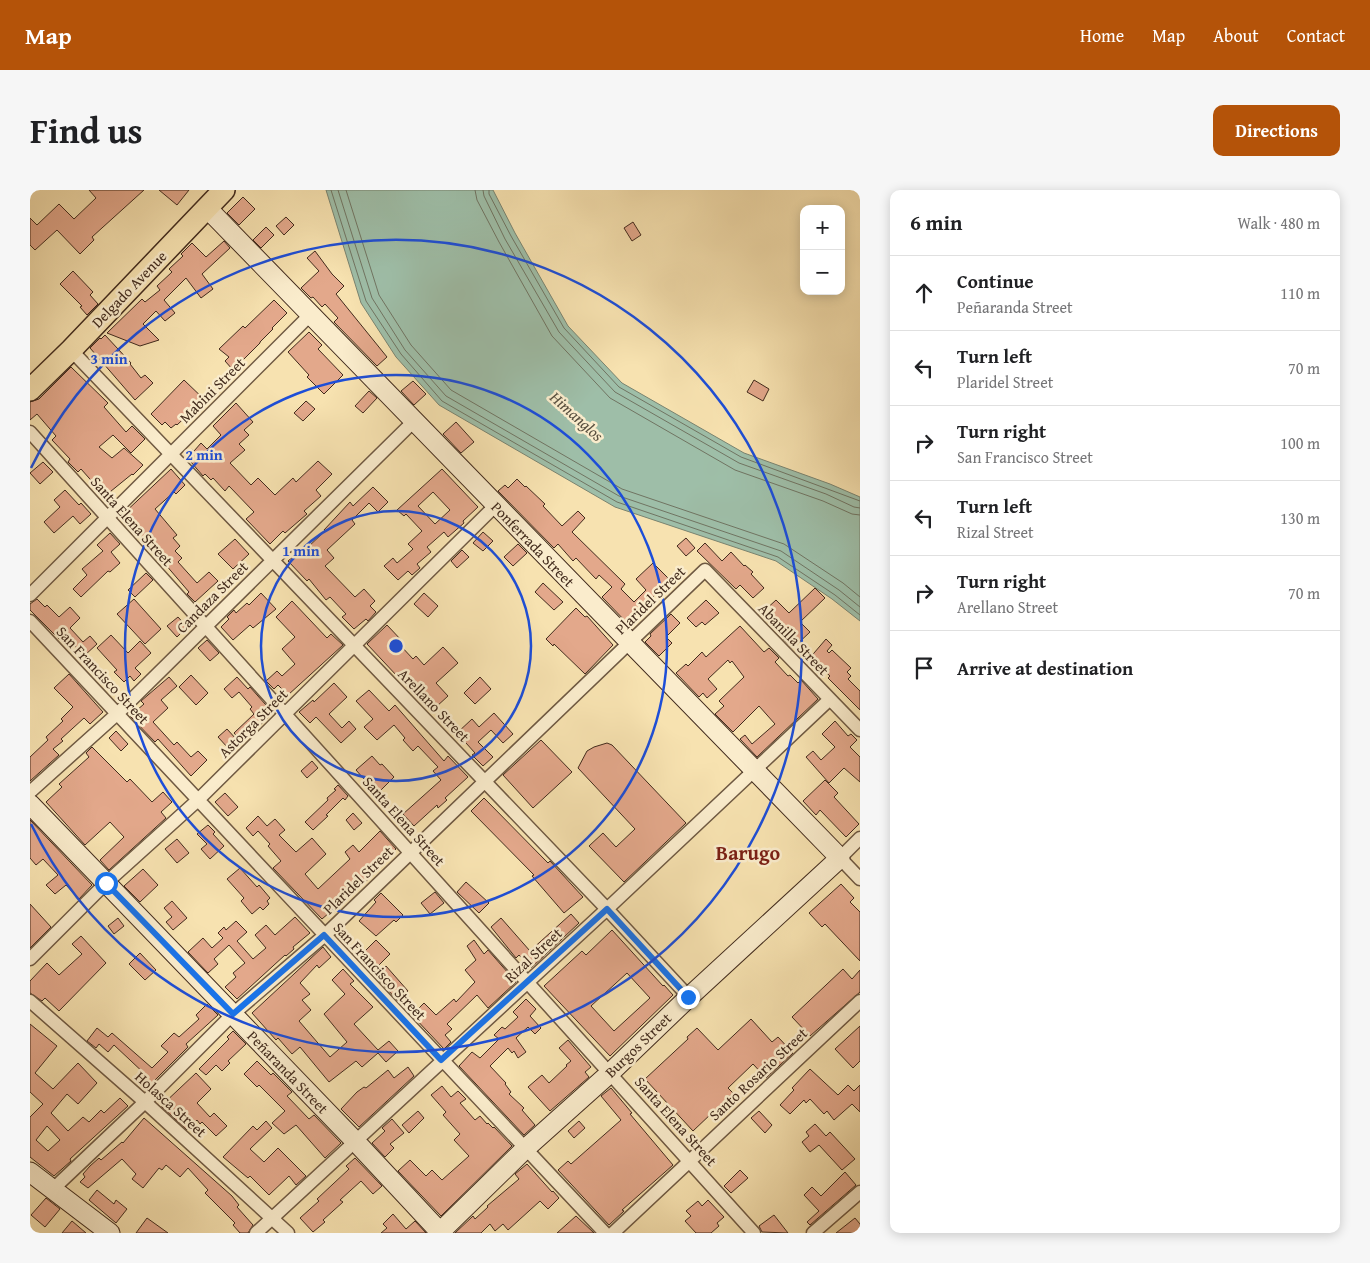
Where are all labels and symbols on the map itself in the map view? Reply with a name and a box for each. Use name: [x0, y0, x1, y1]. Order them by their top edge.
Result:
street label: Delgado Avenue: [87, 246, 171, 332]
text: 3 min: [90, 348, 128, 369]
street label: Mabini Street: [174, 352, 250, 428]
water label: Himanglos: [544, 385, 609, 447]
text: 2 min: [185, 444, 223, 465]
street label: Santa Elena Street: [86, 472, 178, 571]
street label: Ponferrada Street: [487, 497, 580, 592]
text: 1 min: [282, 540, 320, 561]
street label: Candaza Street: [171, 556, 253, 638]
street label: Plaridel Street: [610, 561, 690, 639]
street label: Abanilla Street: [754, 598, 834, 680]
street label: San Francisco Street: [52, 621, 155, 729]
centre of rings: [387, 637, 405, 655]
street label: Arellano Street: [393, 664, 475, 747]
street label: Astorga Street: [214, 683, 293, 762]
street label: Santa Elena Street: [358, 772, 450, 871]
district label: Barugo: [716, 838, 781, 867]
street label: Plaridel Street: [318, 841, 398, 919]
route start: [95, 872, 118, 895]
street label: San Francisco Street: [329, 917, 432, 1025]
street label: Rizal Street: [500, 922, 567, 987]
route end: [677, 986, 700, 1009]
street label: Burgos Street: [600, 1007, 676, 1082]
street label: Santo Rosario Street: [704, 1022, 812, 1125]
street label: Peñaranda Street: [243, 1026, 334, 1119]
street label: Holasca Street: [131, 1066, 212, 1142]
street label: Santa Elena Street: [630, 1072, 722, 1171]

